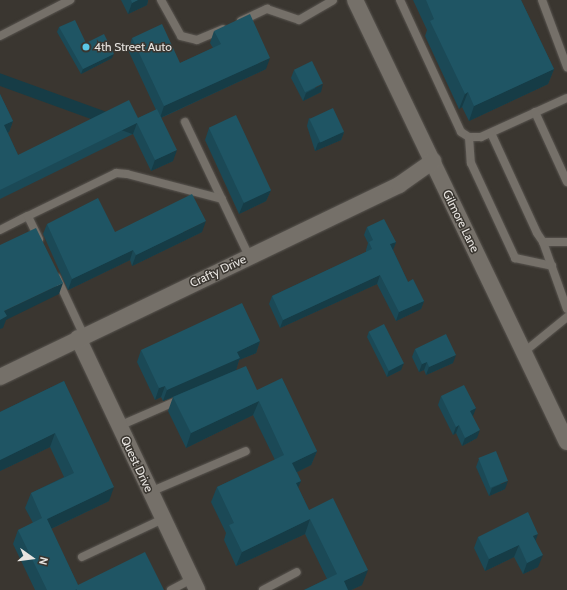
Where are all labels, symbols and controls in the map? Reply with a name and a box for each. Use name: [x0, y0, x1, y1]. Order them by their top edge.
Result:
place label: 4th Street Auto: [94, 40, 172, 54]
marker: 4th Street Auto: [81, 42, 91, 52]
street label: Gilmore Lane: [440, 187, 482, 255]
street label: Crafty Drive: [188, 252, 248, 290]
street label: Quest Drive: [118, 434, 156, 494]
north arrow: [12, 538, 52, 578]
text: N: [36, 555, 51, 566]

